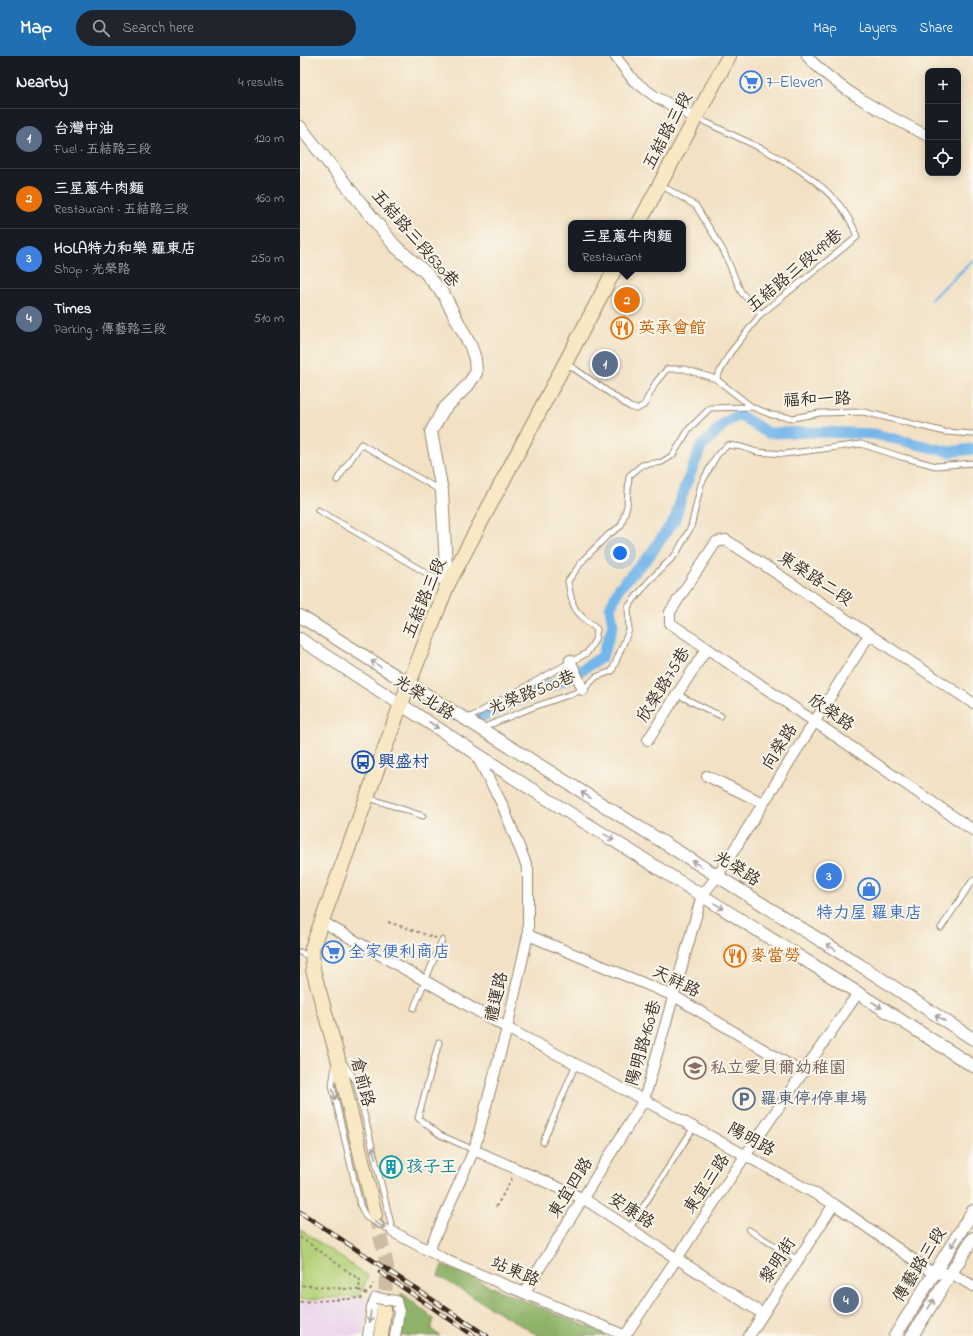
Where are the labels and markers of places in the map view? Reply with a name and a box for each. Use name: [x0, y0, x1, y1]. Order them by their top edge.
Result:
supermarket icon: 7-Eleven: [738, 69, 764, 95]
place label: 7-Eleven: [766, 70, 823, 95]
pin: 2: [614, 285, 640, 315]
restaurant icon: 英承會館: [609, 315, 635, 341]
place label: 英承會館: [638, 316, 706, 341]
pin: 1: [592, 349, 618, 379]
bus stop icon: 興盛村: [350, 749, 376, 775]
place label: 興盛村: [378, 750, 429, 775]
pin: 3: [816, 861, 842, 891]
shop icon: 特力屋 羅東店: [856, 876, 882, 902]
place label: 特力屋 羅東店: [816, 901, 922, 926]
supermarket icon: 全家便利商店: [320, 939, 346, 965]
place label: 全家便利商店: [348, 940, 450, 965]
restaurant icon: 麥當勞: [722, 943, 748, 969]
place label: 麥當勞: [750, 944, 801, 969]
school or university icon: 私立愛貝爾幼稚園: [682, 1055, 708, 1081]
place label: 私立愛貝爾幼稚園: [710, 1056, 846, 1081]
parking icon: 羅東停1停車場: [731, 1086, 757, 1112]
place label: 羅東停1停車場: [760, 1087, 867, 1112]
building icon: 孩子王: [378, 1154, 404, 1180]
place label: 孩子王: [406, 1155, 457, 1180]
pin: 4: [833, 1285, 859, 1315]

